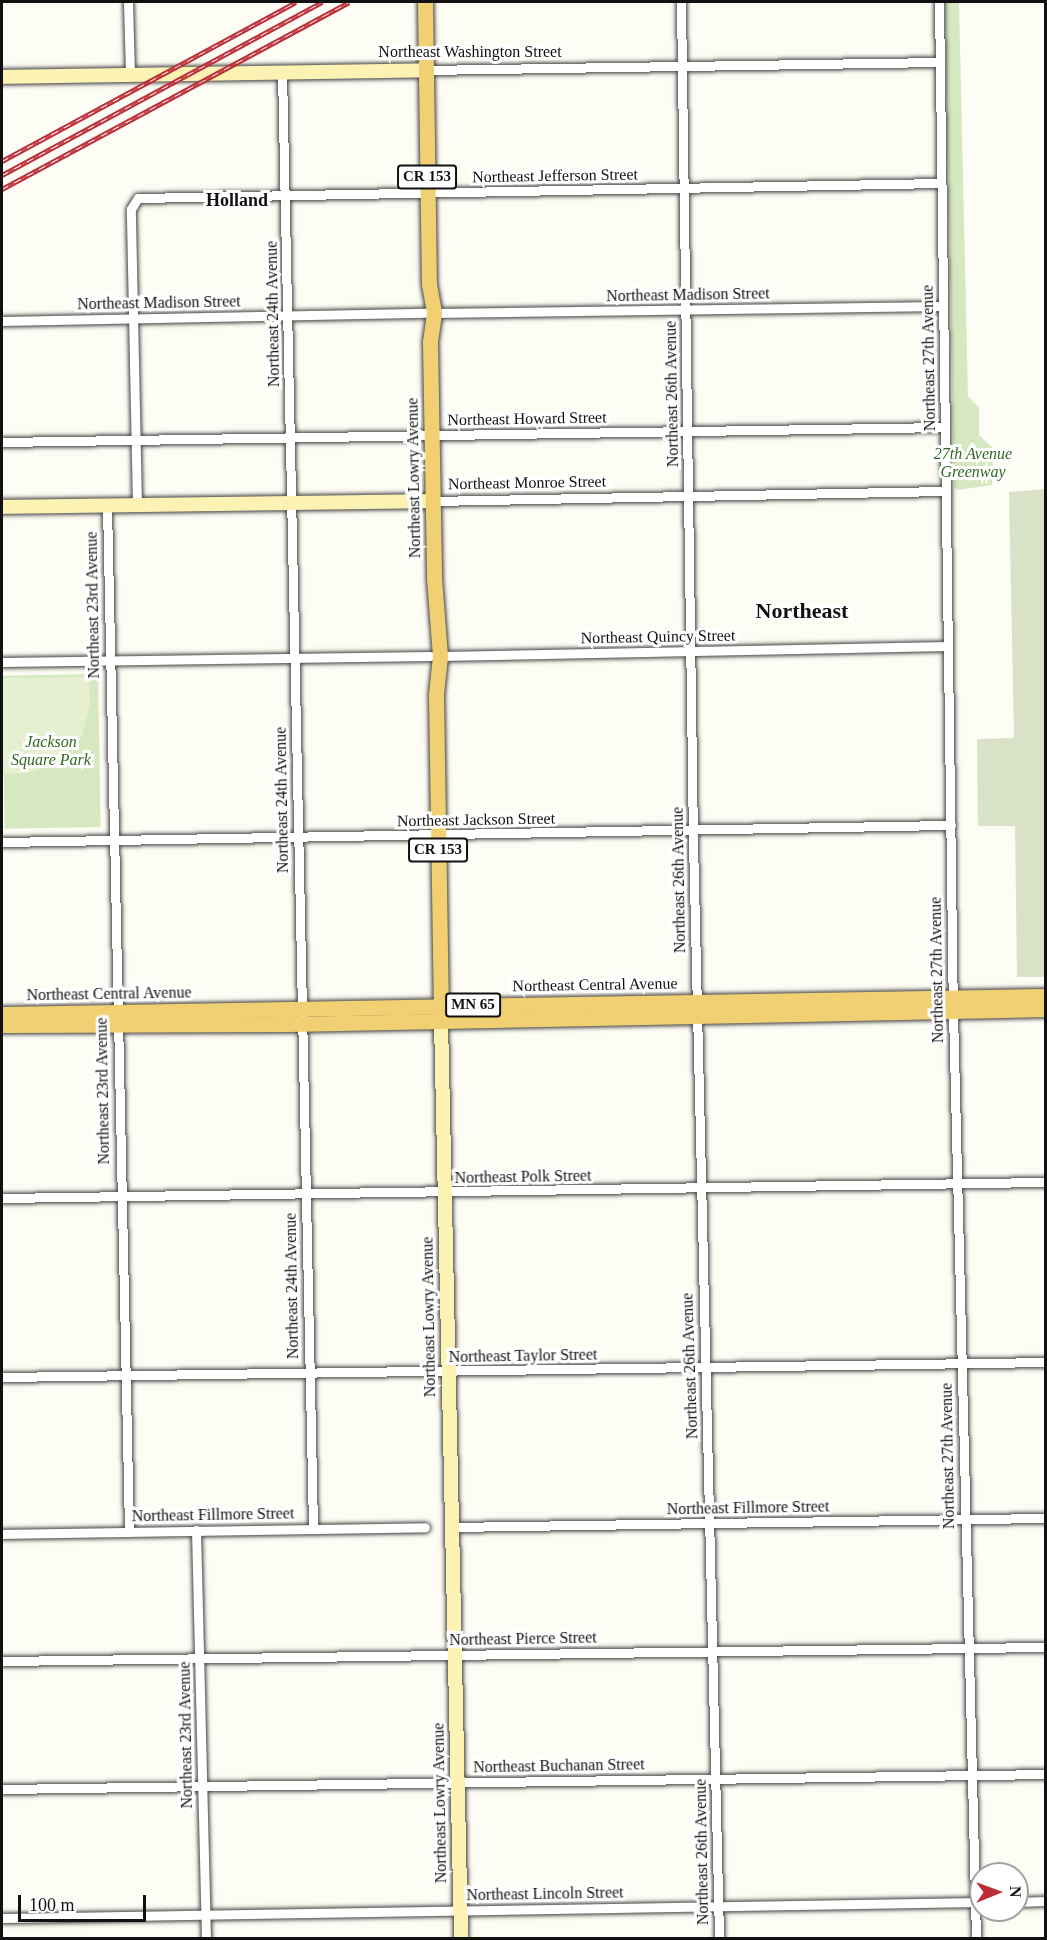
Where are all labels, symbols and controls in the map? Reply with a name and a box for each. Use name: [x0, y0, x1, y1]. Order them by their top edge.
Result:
street label: Northeast Washington Street: [378, 42, 562, 62]
road number: CR 153: [397, 165, 457, 189]
street label: Northeast Jefferson Street: [472, 165, 638, 187]
district label: Holland: [206, 189, 268, 211]
street label: Northeast 24th Avenue: [262, 240, 284, 388]
street label: Northeast Madison Street: [606, 284, 770, 306]
street label: Northeast 27th Avenue: [918, 284, 940, 432]
street label: Northeast Madison Street: [77, 292, 241, 314]
street label: Northeast 26th Avenue: [661, 320, 683, 468]
street label: Northeast Lowry Avenue: [403, 397, 425, 559]
street label: Northeast Howard Street: [447, 408, 607, 430]
park label: 27th Avenue Greenway: [934, 444, 1012, 482]
street label: Northeast Monroe Street: [448, 472, 606, 494]
street label: Northeast 23rd Avenue: [82, 531, 104, 679]
district label: Northeast: [756, 598, 848, 624]
street label: Northeast Quincy Street: [581, 626, 735, 648]
street label: Northeast 24th Avenue: [271, 726, 293, 874]
park label: Jackson Square Park: [11, 732, 91, 770]
street label: Northeast 26th Avenue: [668, 806, 690, 954]
street label: Northeast Jackson Street: [397, 809, 555, 831]
road number: CR 153: [408, 838, 468, 862]
street label: Northeast 27th Avenue: [926, 896, 948, 1044]
street label: Northeast Central Avenue: [512, 974, 678, 996]
street label: Northeast Central Avenue: [26, 983, 192, 1005]
road number: MN 65: [444, 993, 502, 1017]
street label: Northeast 23rd Avenue: [92, 1017, 114, 1165]
street label: Northeast Polk Street: [454, 1166, 592, 1188]
street label: Northeast 24th Avenue: [281, 1212, 303, 1360]
street label: Northeast Lowry Avenue: [418, 1236, 440, 1398]
street label: Northeast 26th Avenue: [678, 1292, 702, 1440]
street label: Northeast Taylor Street: [448, 1345, 598, 1367]
street label: Northeast 27th Avenue: [937, 1382, 959, 1530]
street label: Northeast Fillmore Street: [667, 1497, 829, 1519]
street label: Northeast Fillmore Street: [132, 1504, 294, 1526]
street label: Northeast Pierce Street: [449, 1628, 597, 1650]
street label: Northeast 23rd Avenue: [175, 1661, 197, 1809]
street label: Northeast Lowry Avenue: [429, 1722, 451, 1884]
street label: Northeast Buchanan Street: [473, 1755, 645, 1777]
street label: Northeast 26th Avenue: [691, 1778, 713, 1926]
north arrow: [969, 1862, 1029, 1922]
scale bar: [21, 1883, 148, 1921]
street label: Northeast Lincoln Street: [466, 1883, 624, 1905]
text: N: [1007, 1886, 1024, 1898]
text: 100 m: [29, 1895, 75, 1915]

